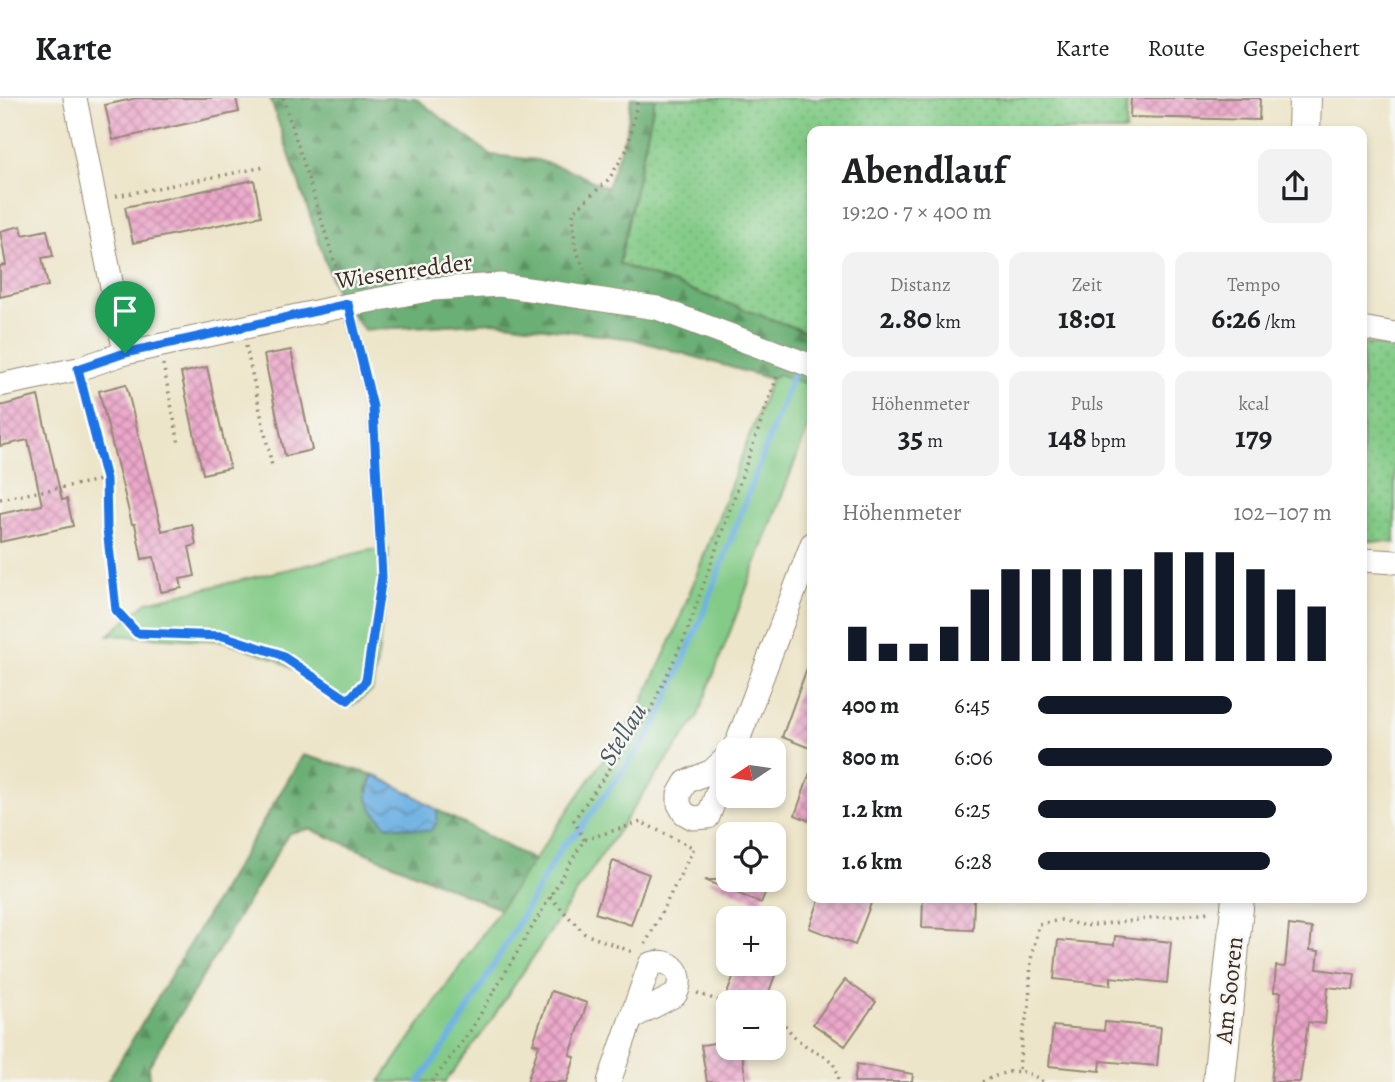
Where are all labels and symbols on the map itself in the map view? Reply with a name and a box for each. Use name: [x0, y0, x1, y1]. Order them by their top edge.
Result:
street label: Wiesenredder: [333, 246, 475, 297]
pin: [95, 281, 155, 353]
water label: Stellau: [590, 696, 655, 772]
north arrow: [716, 738, 786, 808]
street label: Am Sooren: [1207, 935, 1251, 1046]

